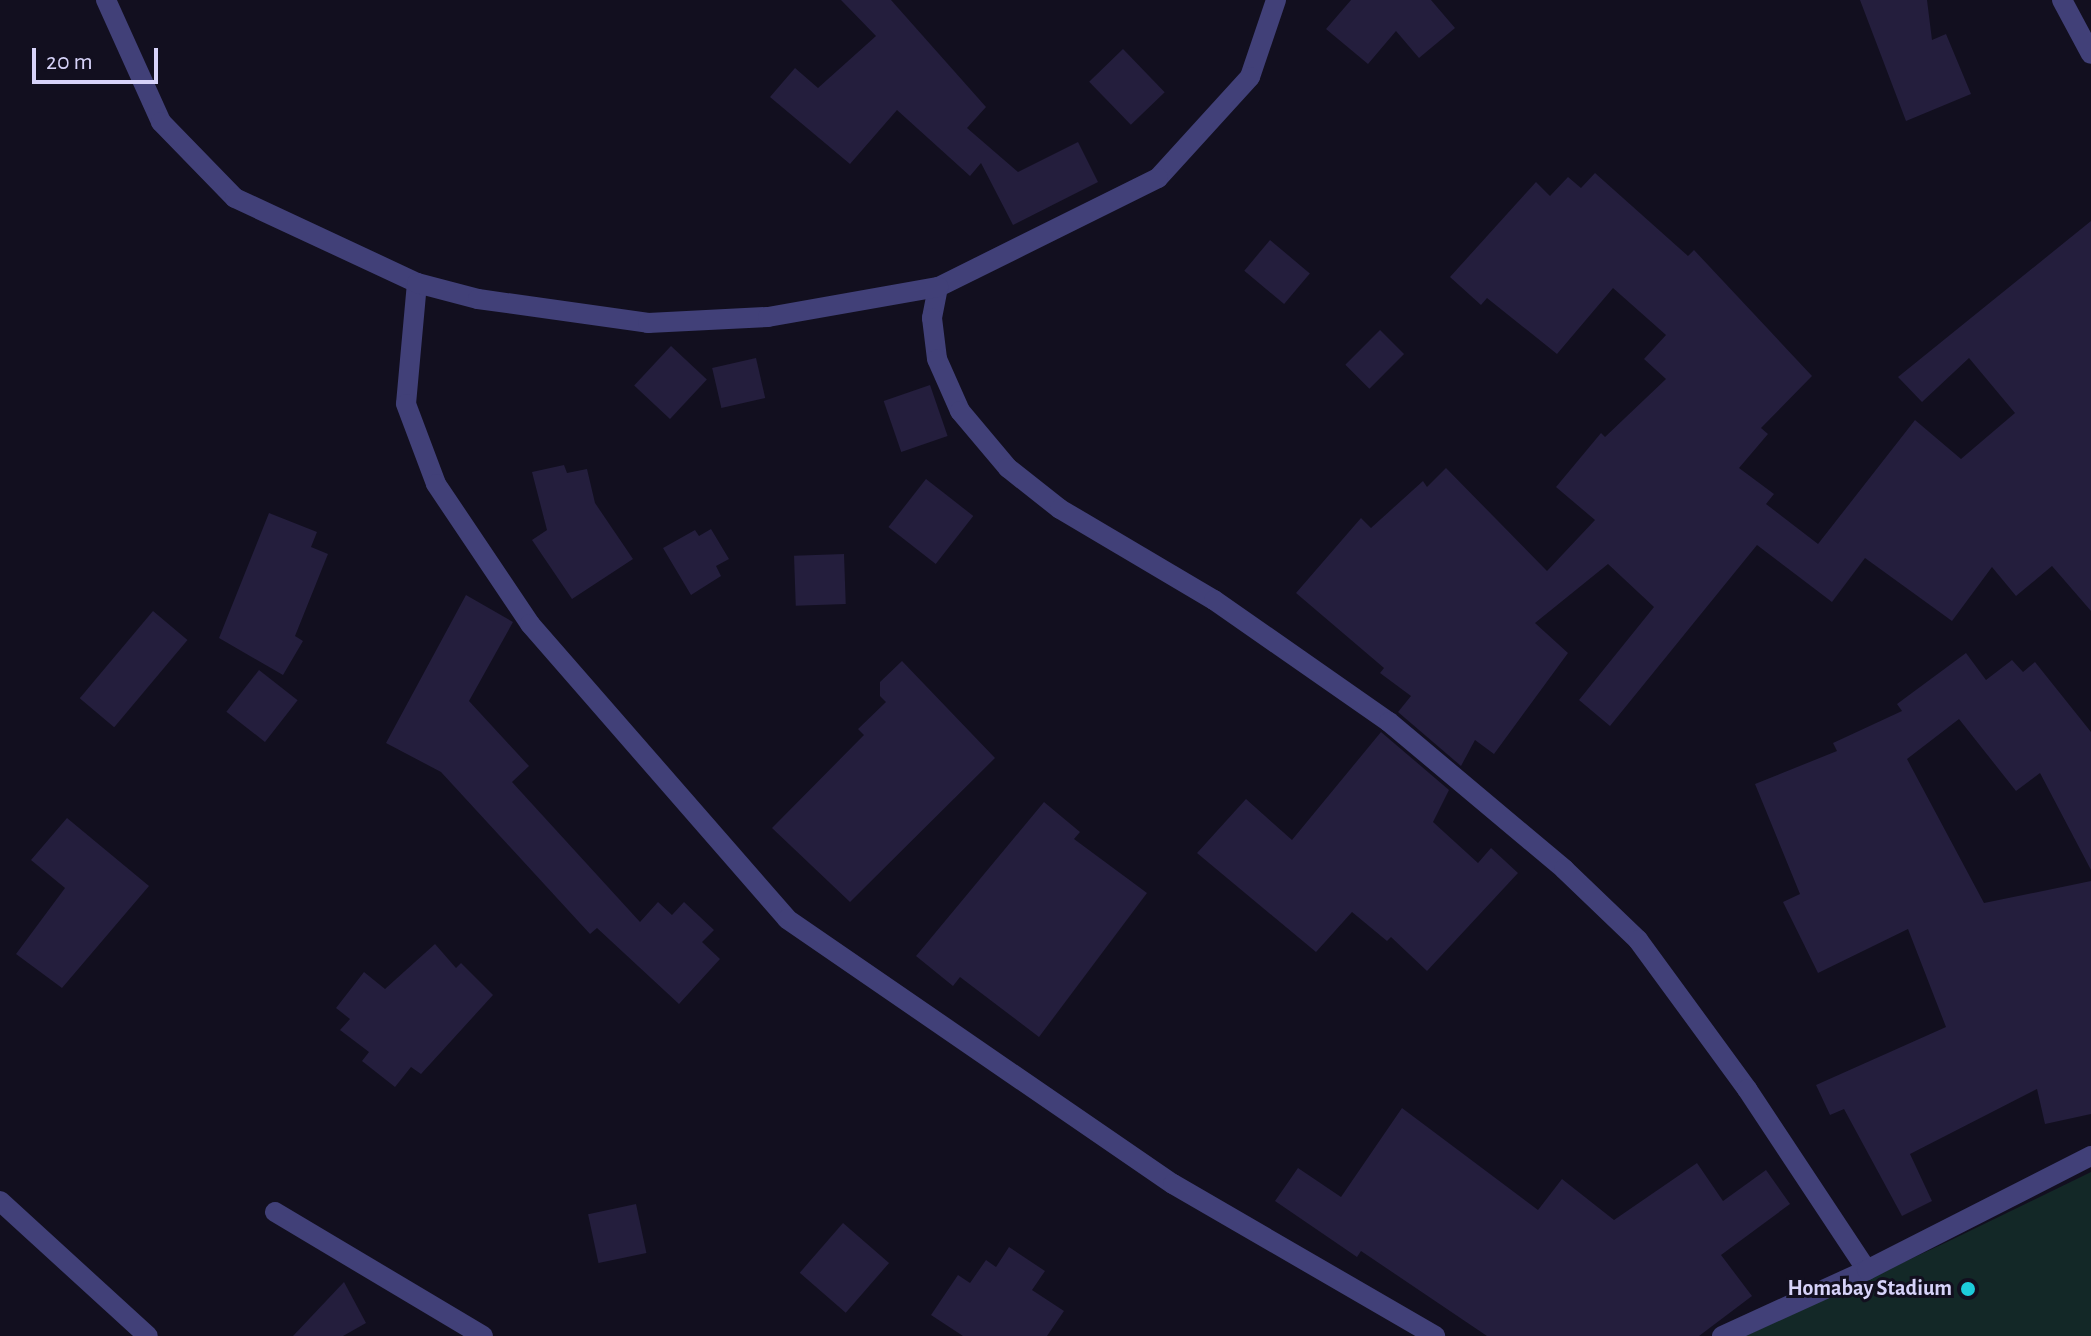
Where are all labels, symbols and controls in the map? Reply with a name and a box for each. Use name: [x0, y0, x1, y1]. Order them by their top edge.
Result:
scale bar: [36, 32, 162, 82]
text: 20 m: [46, 50, 93, 74]
place label: Homabay Stadium: [1788, 1276, 1952, 1302]
marker: Homabay Stadium: [1959, 1280, 1977, 1298]

